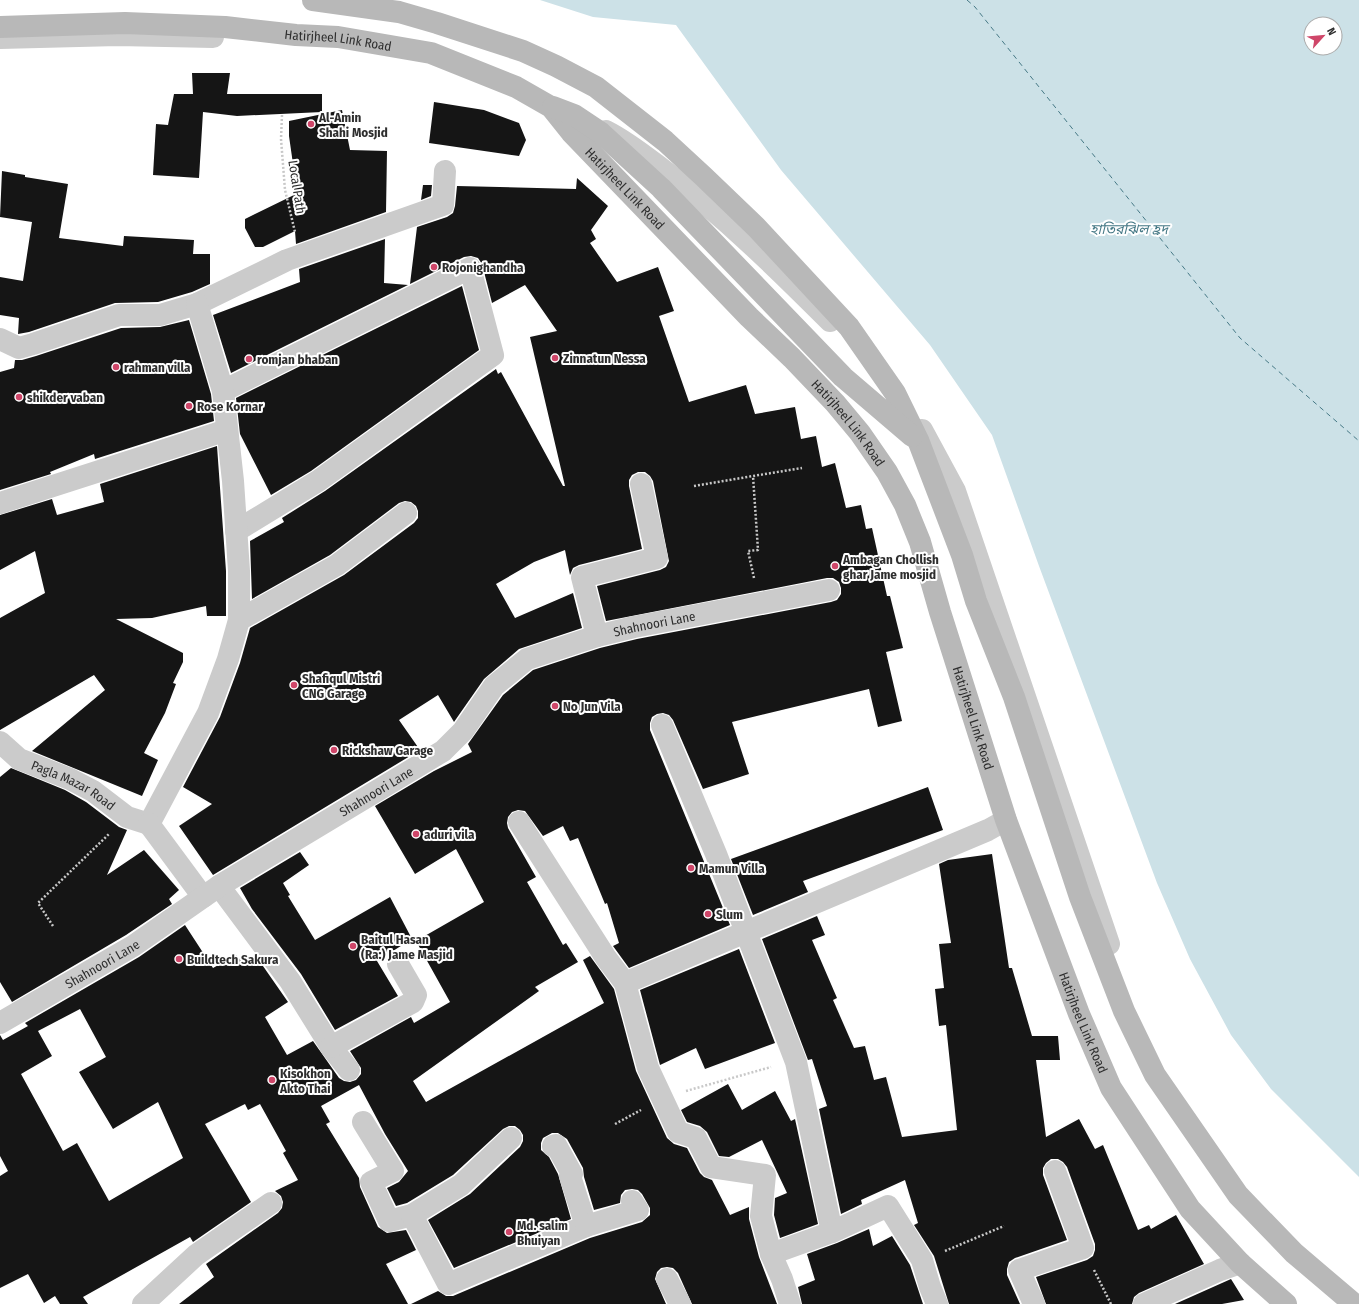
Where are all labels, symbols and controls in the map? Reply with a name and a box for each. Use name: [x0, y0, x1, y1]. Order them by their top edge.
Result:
north arrow: [1303, 16, 1343, 56]
street label: Hatirjheel Link Road: [284, 26, 393, 54]
text: N: [1324, 26, 1339, 38]
place label: Al-Amin Shahi Mosjid: [318, 110, 388, 140]
marker: Al-Amin Shahi Mosjid: [306, 119, 316, 129]
street label: Hatirjheel Link Road: [582, 144, 668, 232]
street label: Local Path: [285, 159, 309, 215]
water label: হাতিরঝিল হ্রদ: [1090, 221, 1171, 238]
place label: Rojonighandha: [442, 260, 524, 275]
marker: Rojonighandha: [429, 262, 439, 272]
place label: Zinnatun Nessa: [563, 351, 646, 366]
place label: romjan bhaban: [257, 352, 338, 367]
marker: Zinnatun Nessa: [550, 353, 560, 363]
marker: romjan bhaban: [244, 354, 254, 364]
place label: rahman villa: [124, 360, 191, 375]
marker: rahman villa: [111, 362, 121, 372]
street label: Hatirjheel Link Road: [809, 376, 888, 469]
place label: shikder vaban: [27, 390, 103, 405]
marker: shikder vaban: [14, 392, 24, 402]
place label: Rose Kornar: [197, 399, 263, 414]
marker: Rose Kornar: [184, 401, 194, 411]
place label: Ambagan Chollish ghar Jame mosjid: [842, 552, 939, 582]
marker: Ambagan Chollish ghar Jame mosjid: [830, 561, 840, 571]
street label: Shahnoori Lane: [612, 608, 697, 639]
street label: Hatirjheel Link Road: [950, 664, 997, 771]
place label: Shafiqul Mistri CNG Garage: [302, 671, 380, 701]
marker: Shafiqul Mistri CNG Garage: [289, 680, 299, 690]
place label: No Jun Vila: [563, 699, 621, 714]
marker: No Jun Vila: [550, 701, 560, 711]
place label: Rickshaw Garage: [342, 743, 433, 758]
marker: Rickshaw Garage: [329, 745, 339, 755]
street label: Pagla Mazar Road: [29, 757, 118, 813]
street label: Shahnoori Lane: [337, 763, 416, 819]
place label: aduri vila: [424, 827, 475, 842]
marker: aduri vila: [411, 829, 421, 839]
place label: Mamun Villa: [699, 861, 765, 876]
marker: Mamun Villa: [686, 863, 696, 873]
place label: Slum: [716, 907, 743, 922]
marker: Slum: [703, 909, 713, 919]
place label: Baitul Hasan (Ra:) Jame Masjid: [361, 932, 453, 962]
street label: Shahnoori Lane: [62, 936, 142, 991]
marker: Baitul Hasan (Ra:) Jame Masjid: [348, 941, 358, 951]
place label: Buildtech Sakura: [187, 952, 279, 967]
marker: Buildtech Sakura: [174, 954, 184, 964]
street label: Hatirjheel Link Road: [1056, 970, 1111, 1075]
place label: Kisokhon Akto Thai: [279, 1066, 331, 1096]
marker: Kisokhon Akto Thai: [267, 1075, 277, 1085]
place label: Md. salim Bhuiyan: [517, 1218, 568, 1248]
marker: Md. salim Bhuiyan: [504, 1227, 514, 1237]

